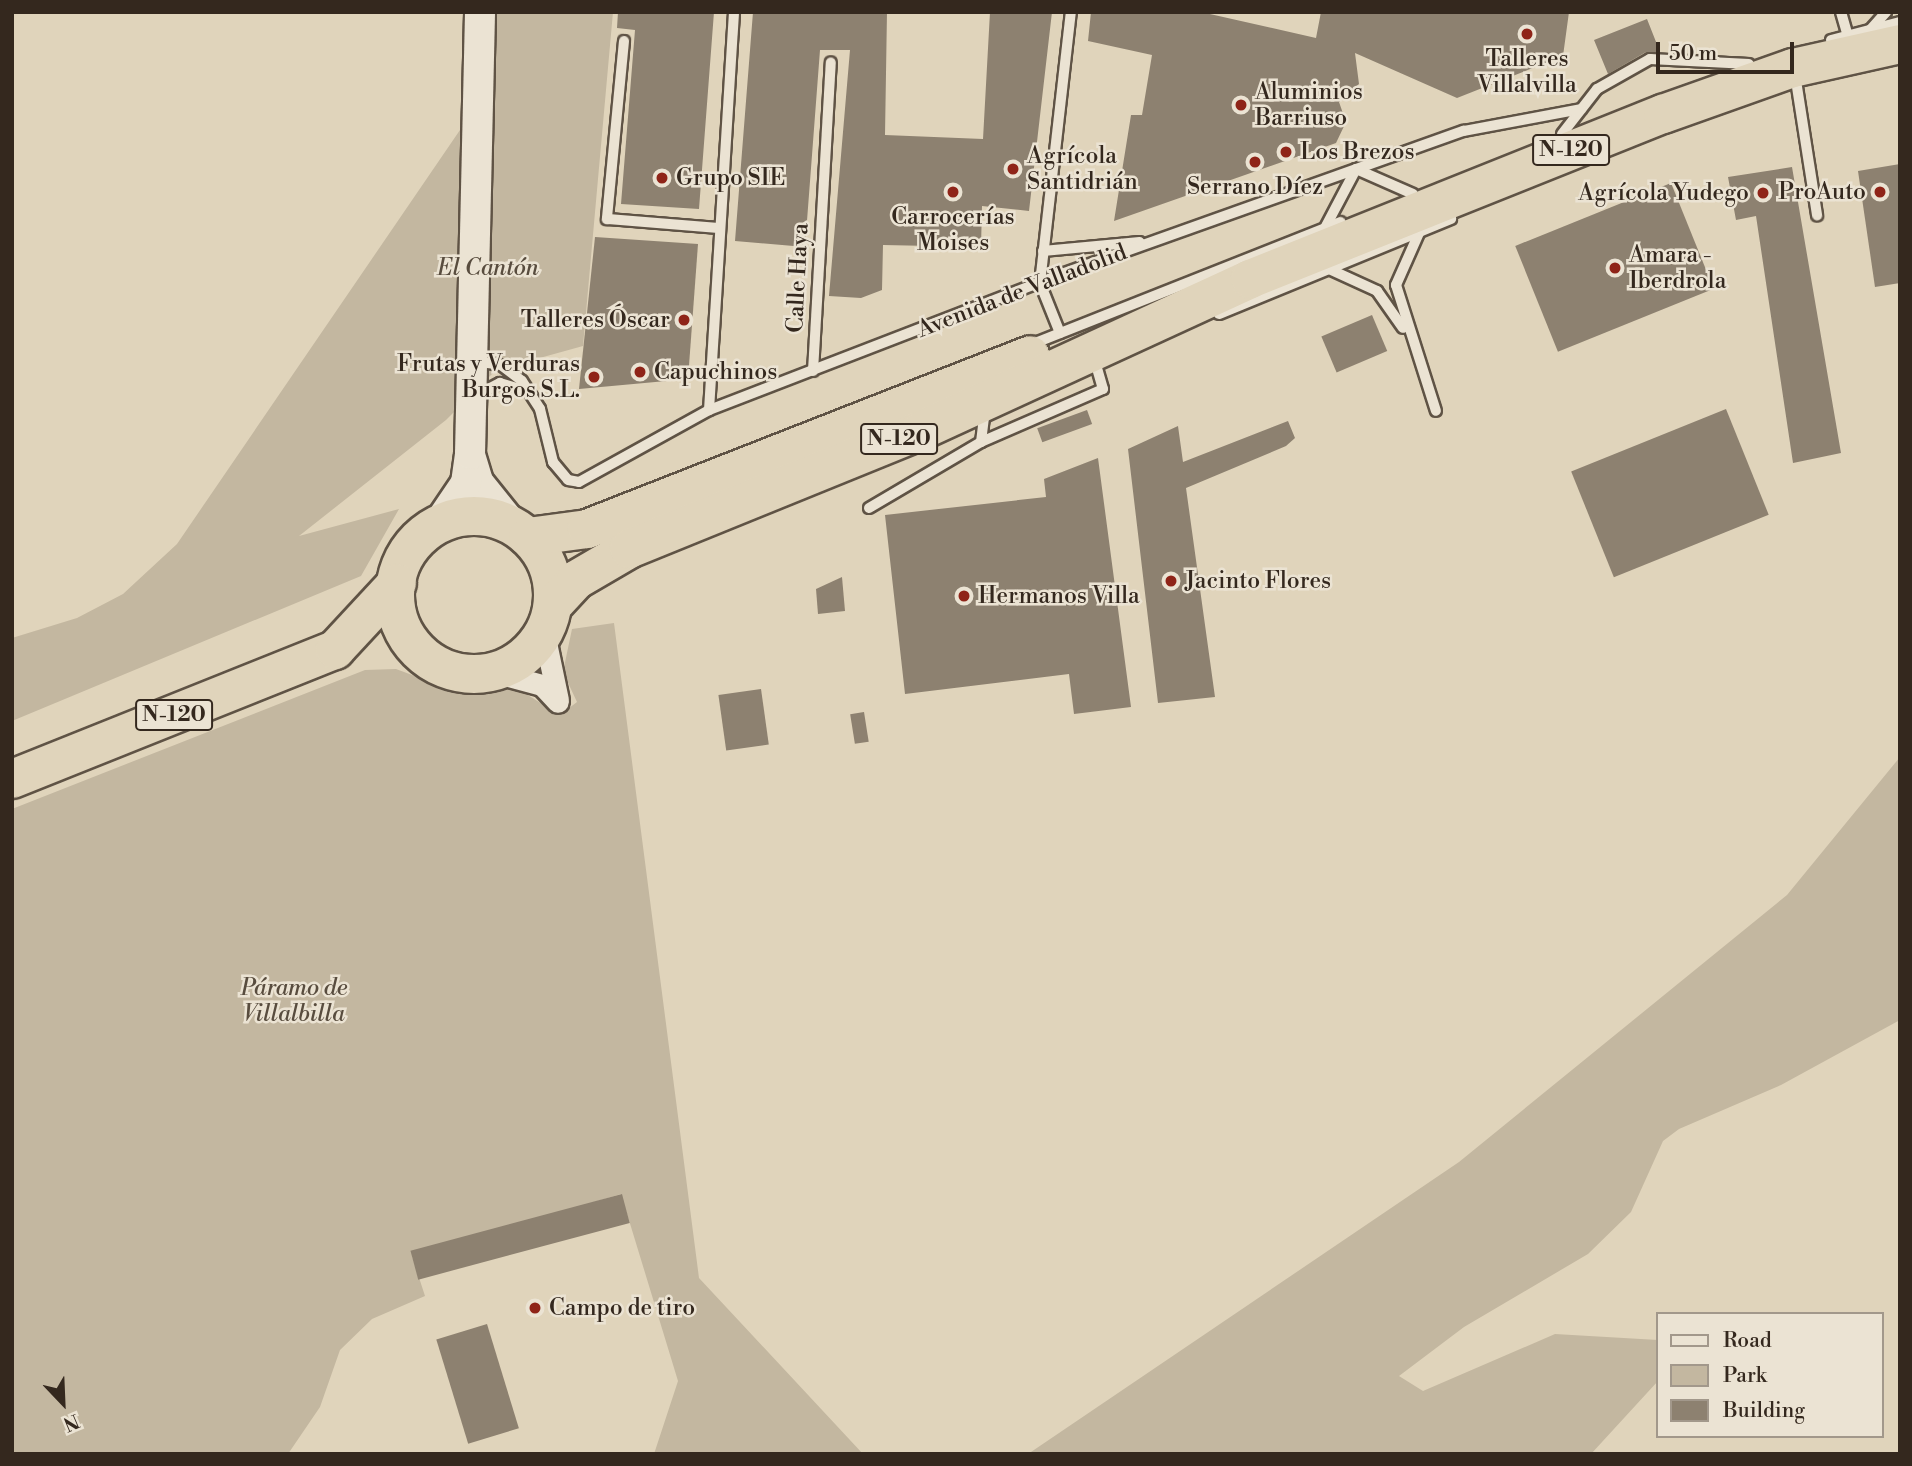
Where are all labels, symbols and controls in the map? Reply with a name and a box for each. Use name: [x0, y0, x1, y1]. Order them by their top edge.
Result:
marker: Talleres Villalvilla: [1519, 26, 1535, 42]
scale bar: [1660, 28, 1798, 72]
text: 50 m: [1669, 41, 1717, 67]
place label: Talleres Villalvilla: [1477, 45, 1577, 99]
place label: Aluminios Barriuso: [1255, 78, 1363, 132]
marker: Aluminios Barriuso: [1233, 97, 1249, 113]
road number: N-120: [1531, 132, 1611, 168]
place label: Los Brezos: [1300, 138, 1415, 166]
place label: Agrícola Santidrián: [1027, 142, 1138, 196]
marker: Los Brezos: [1278, 144, 1294, 160]
marker: Serrano Díez: [1247, 154, 1263, 170]
marker: Agrícola Santidrián: [1005, 161, 1021, 177]
place label: Grupo SIE: [676, 164, 785, 192]
marker: Grupo SIE: [654, 170, 670, 186]
place label: Serrano Díez: [1187, 173, 1323, 201]
place label: ProAuto: [1778, 178, 1866, 206]
place label: Agrícola Yudego: [1578, 179, 1749, 207]
marker: Carrocerías Moises: [945, 184, 961, 200]
marker: ProAuto: [1872, 184, 1888, 200]
marker: Agrícola Yudego: [1755, 185, 1771, 201]
place label: Carrocerías Moises: [891, 203, 1015, 257]
street label: Calle Haya: [781, 222, 815, 334]
street label: Avenida de Valladolid: [913, 238, 1131, 344]
place label: Amara - Iberdrola: [1629, 241, 1726, 295]
park label: El Cantón: [437, 254, 539, 282]
marker: Amara - Iberdrola: [1607, 260, 1623, 276]
place label: Talleres Óscar: [521, 306, 670, 334]
marker: Talleres Óscar: [676, 312, 692, 328]
place label: Frutas y Verduras Burgos S.L.: [397, 350, 580, 404]
place label: Capuchinos: [654, 358, 777, 386]
marker: Capuchinos: [632, 364, 648, 380]
marker: Frutas y Verduras Burgos S.L.: [586, 369, 602, 385]
road number: N-120: [859, 422, 939, 457]
place label: Jacinto Flores: [1185, 567, 1331, 595]
marker: Jacinto Flores: [1163, 573, 1179, 589]
place label: Hermanos Villa: [978, 582, 1140, 610]
marker: Hermanos Villa: [956, 588, 972, 604]
road number: N-120: [134, 698, 214, 732]
park label: Páramo de Villalbilla: [241, 974, 347, 1028]
place label: Campo de tiro: [549, 1294, 695, 1322]
marker: Campo de tiro: [527, 1300, 543, 1316]
legend: [1657, 1312, 1884, 1438]
text: Road: [1723, 1328, 1772, 1354]
text: Park: [1723, 1363, 1767, 1389]
north arrow: [28, 1368, 98, 1438]
text: Building: [1723, 1398, 1805, 1424]
text: N: [60, 1408, 83, 1436]

